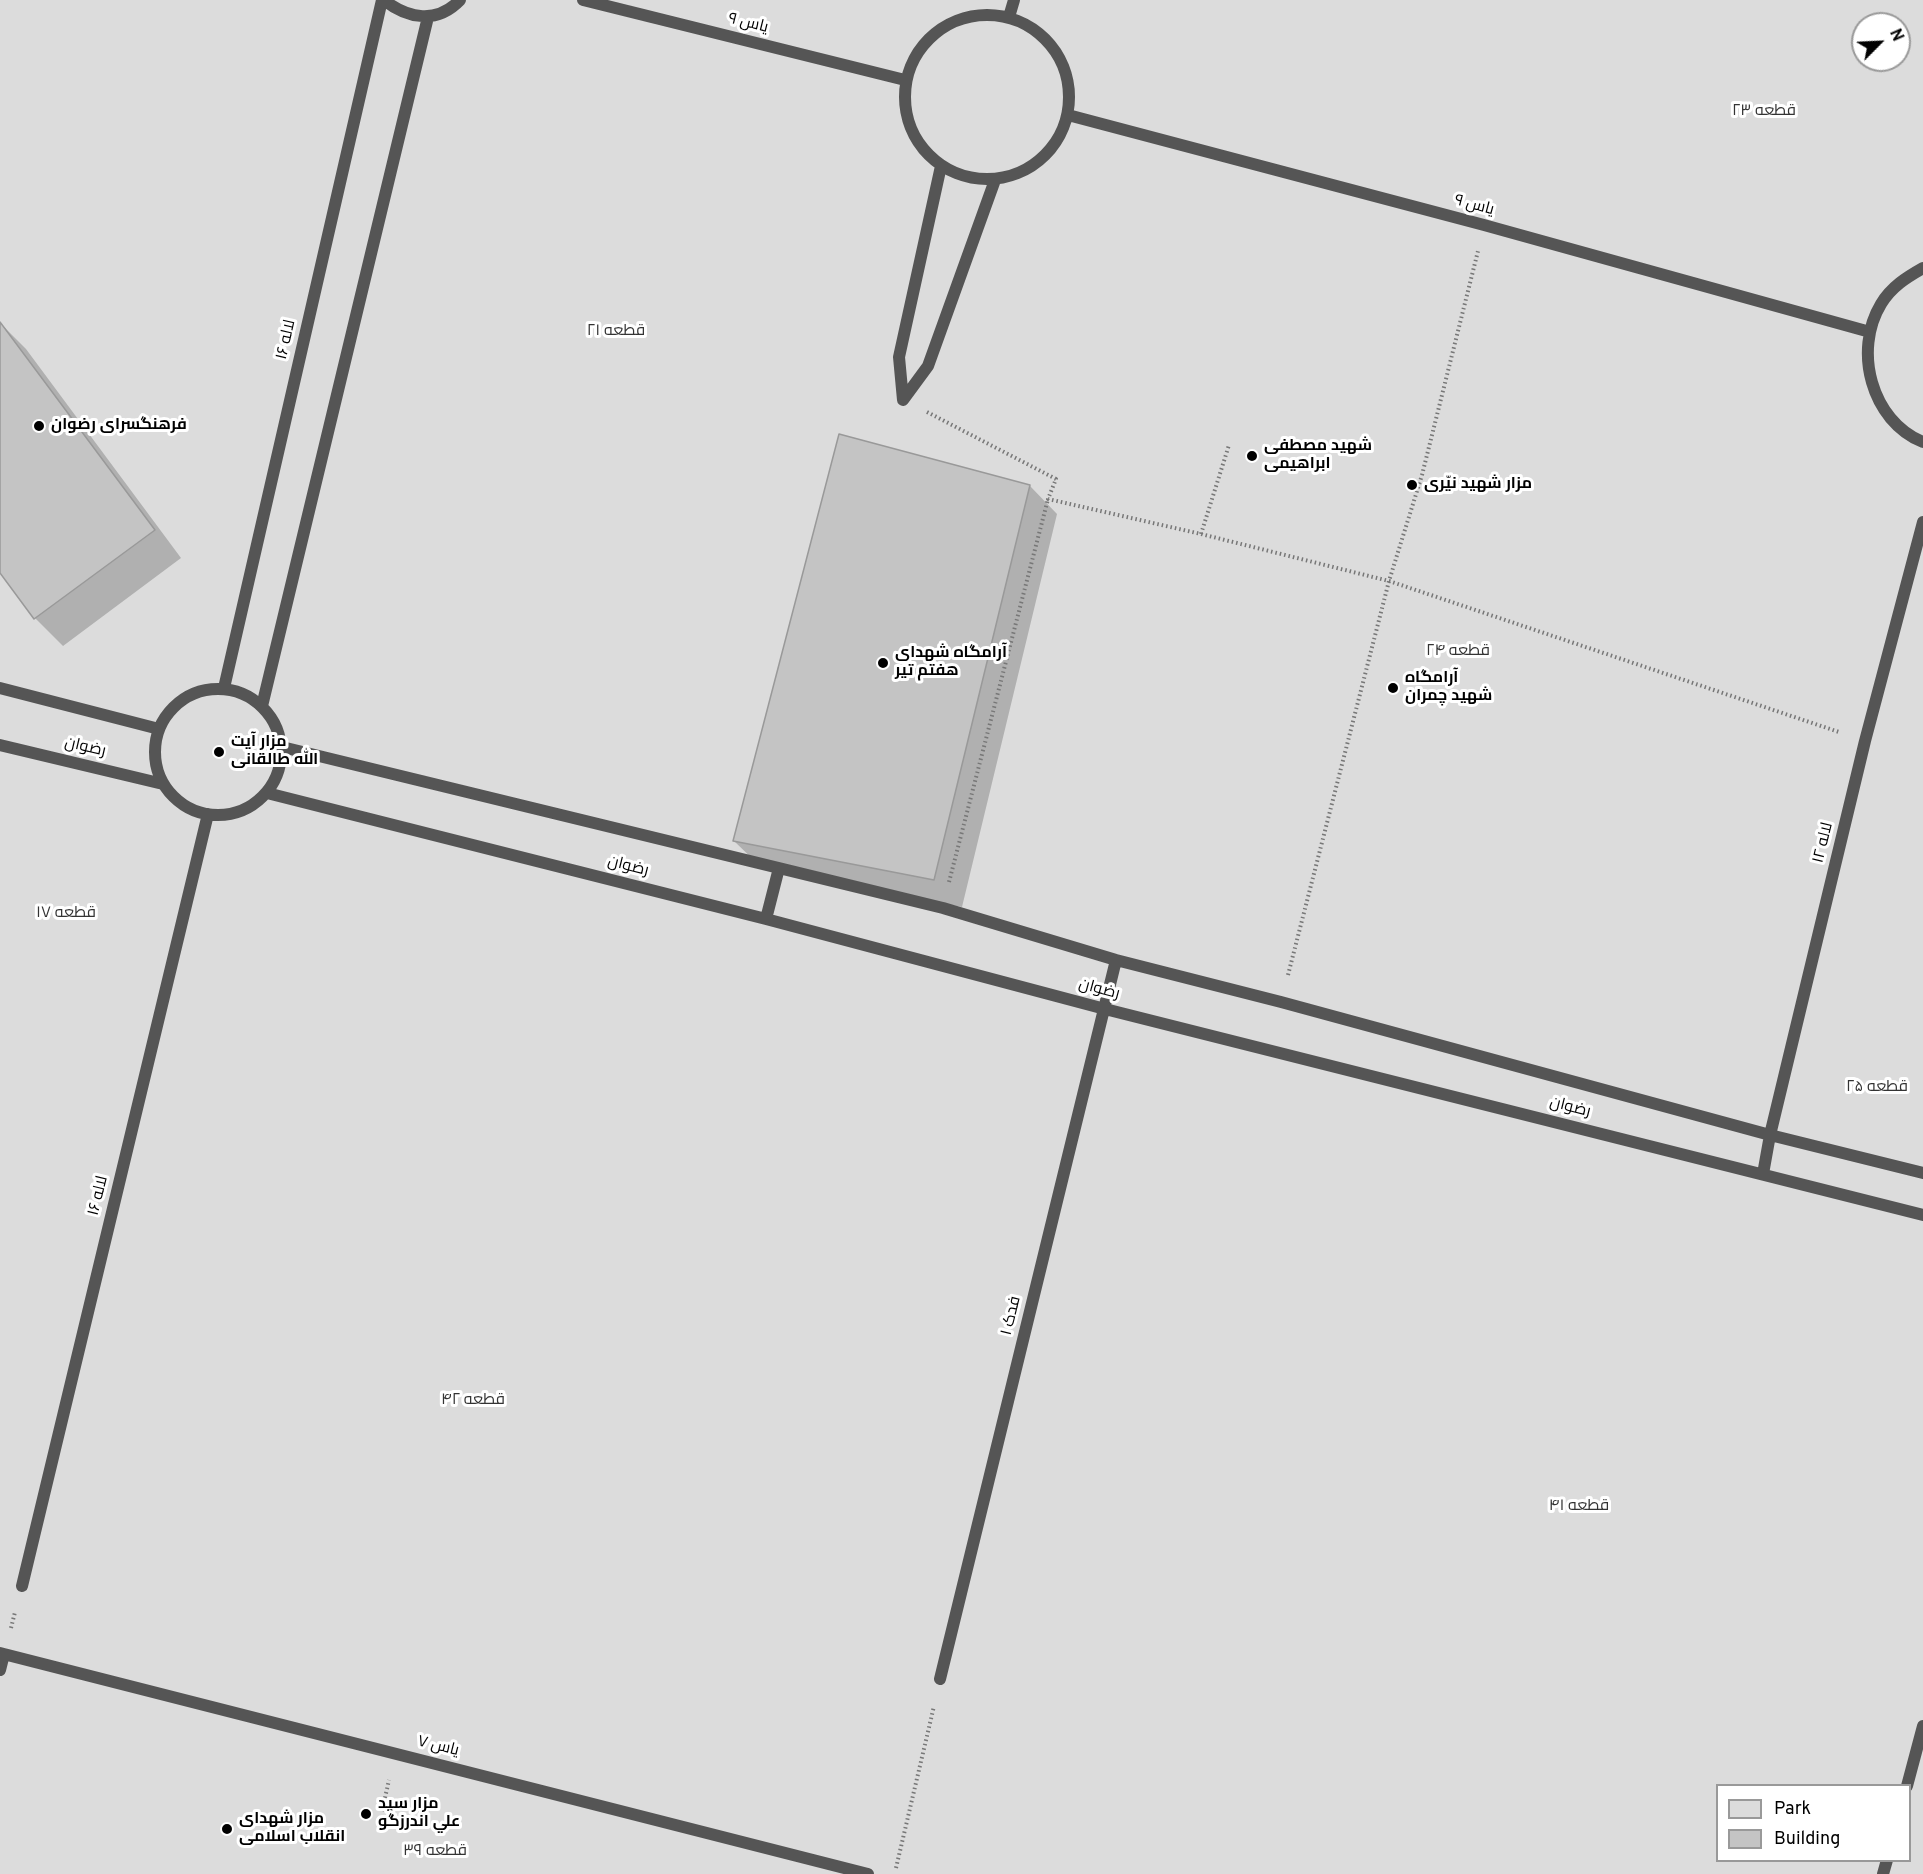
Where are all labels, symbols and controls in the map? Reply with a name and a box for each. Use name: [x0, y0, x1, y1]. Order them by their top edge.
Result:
street label: یاس ۹: [726, 10, 770, 38]
north arrow: [1851, 12, 1911, 72]
text: N: [1884, 26, 1907, 45]
park label: قطعه ۲۳: [1732, 102, 1796, 122]
street label: یاس ۹: [1452, 191, 1496, 221]
street label: لاله ۱۶: [273, 318, 301, 362]
park label: قطعه ۲۱: [587, 322, 645, 342]
place label: فرهنگسرای رضوان: [51, 416, 187, 436]
marker: فرهنگسرای رضوان: [32, 419, 46, 433]
place label: شهید مصطفی ابراهیمی: [1264, 437, 1372, 475]
marker: شهید مصطفی ابراهیمی: [1245, 449, 1259, 463]
place label: مزار شهید نیّری: [1424, 475, 1532, 495]
marker: مزار شهید نیّری: [1405, 478, 1419, 492]
park label: قطعه ۲۴: [1426, 642, 1490, 662]
place label: آرامگاه شهدای هفتم تیر: [895, 644, 1007, 682]
marker: آرامگاه شهدای هفتم تیر: [876, 656, 890, 670]
place label: آرامگاه شهید چمران: [1405, 669, 1492, 707]
marker: آرامگاه شهید چمران: [1386, 681, 1400, 695]
place label: مزار آیت الله طالقانی: [231, 733, 318, 771]
street label: رضوان: [63, 734, 107, 762]
marker: مزار آیت الله طالقانی: [212, 745, 226, 759]
street label: لاله ۱۲: [1810, 821, 1838, 865]
street label: رضوان: [606, 853, 650, 881]
park label: قطعه ۱۷: [36, 904, 96, 924]
street label: رضوان: [1076, 975, 1122, 1005]
park label: قطعه ۲۵: [1846, 1078, 1908, 1098]
street label: رضوان: [1548, 1094, 1592, 1122]
street label: لاله ۱۶: [85, 1174, 113, 1218]
street label: فدک ۱: [998, 1295, 1026, 1337]
park label: قطعه ۴۲: [441, 1391, 505, 1411]
park label: قطعه ۴۱: [1549, 1497, 1609, 1517]
street label: یاس ۷: [415, 1733, 461, 1761]
legend: [1716, 1784, 1911, 1862]
place label: مزار سيد علي اندرزگو: [378, 1795, 460, 1833]
text: Park: [1774, 1798, 1811, 1821]
marker: مزار سيد علي اندرزگو: [359, 1807, 373, 1821]
place label: مزار شهدای انقلاب اسلامی: [239, 1810, 345, 1848]
marker: مزار شهدای انقلاب اسلامی: [220, 1822, 234, 1836]
text: Building: [1774, 1828, 1840, 1851]
park label: قطعه ۳۹: [403, 1842, 467, 1862]

